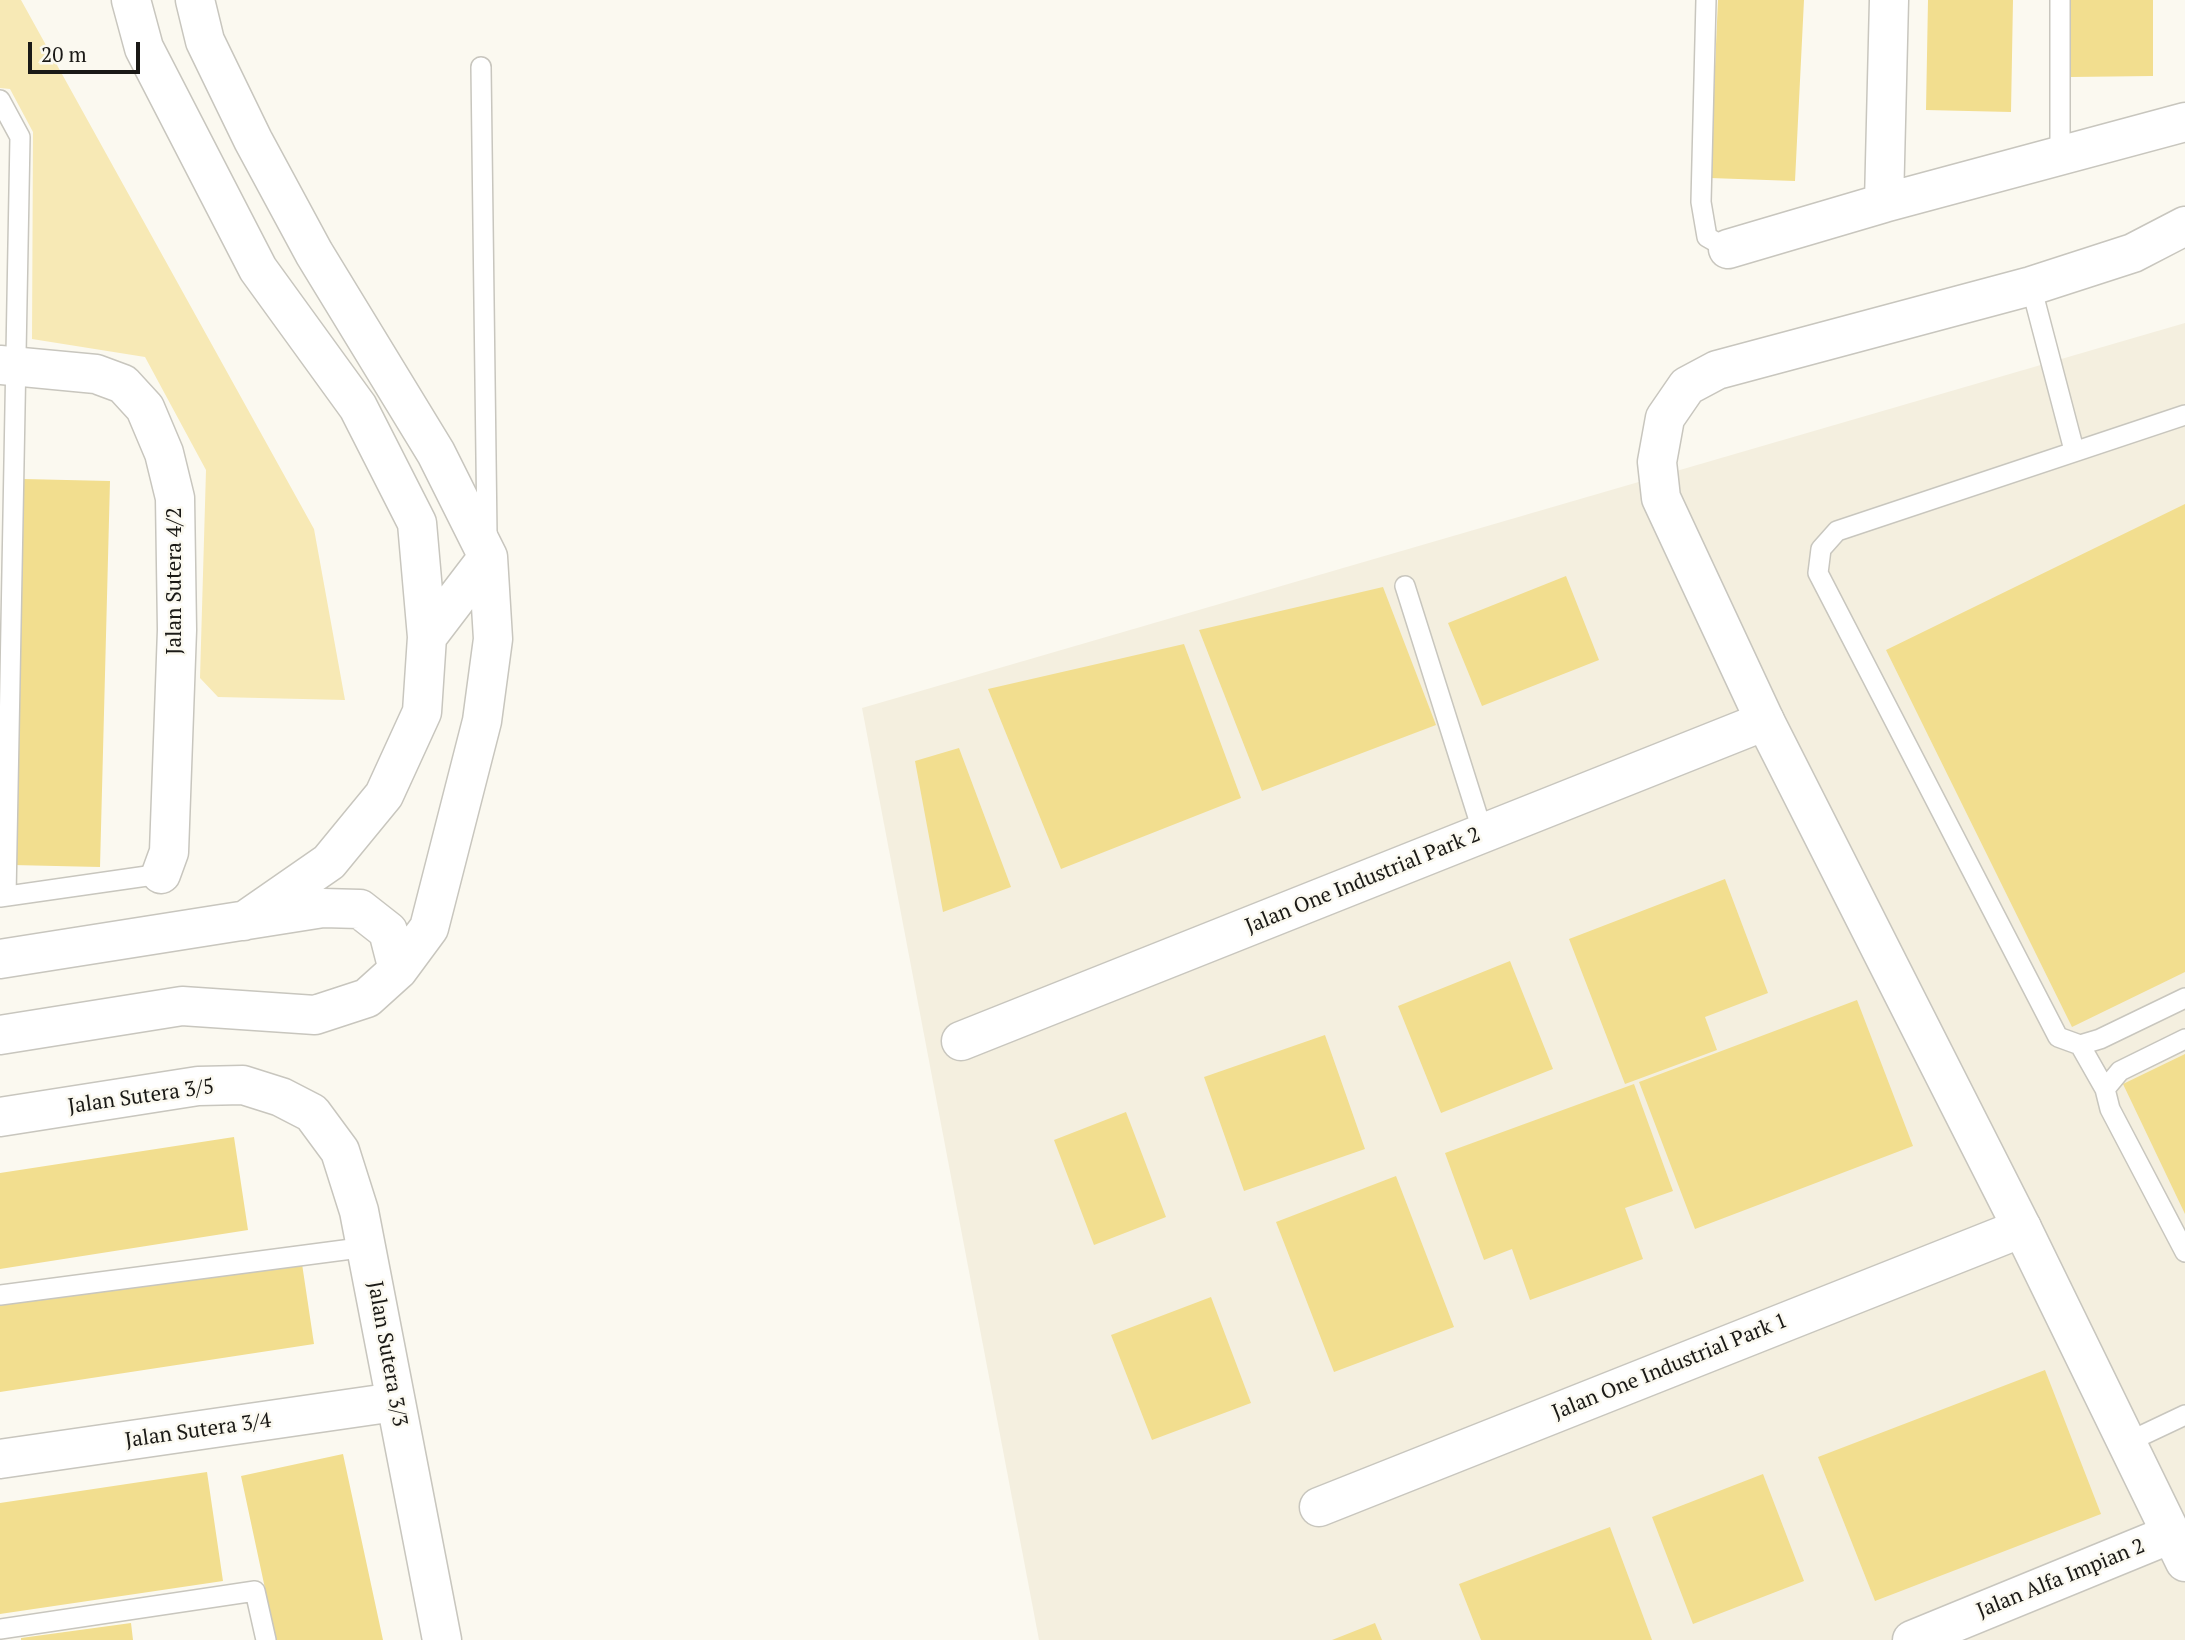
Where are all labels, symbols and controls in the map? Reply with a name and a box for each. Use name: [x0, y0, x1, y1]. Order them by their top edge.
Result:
scale bar: [32, 28, 144, 72]
text: 20 m: [41, 40, 87, 68]
street label: Jalan Sutera 4/2: [162, 507, 188, 655]
street label: Jalan One Industrial Park 2: [1242, 822, 1484, 940]
street label: Jalan Sutera 3/5: [66, 1074, 216, 1120]
street label: Jalan Sutera 3/3: [362, 1279, 412, 1429]
street label: Jalan One Industrial Park 1: [1549, 1308, 1791, 1426]
street label: Jalan Sutera 3/4: [123, 1408, 273, 1454]
street label: Jalan Alfa Impian 2: [1973, 1534, 2149, 1624]

